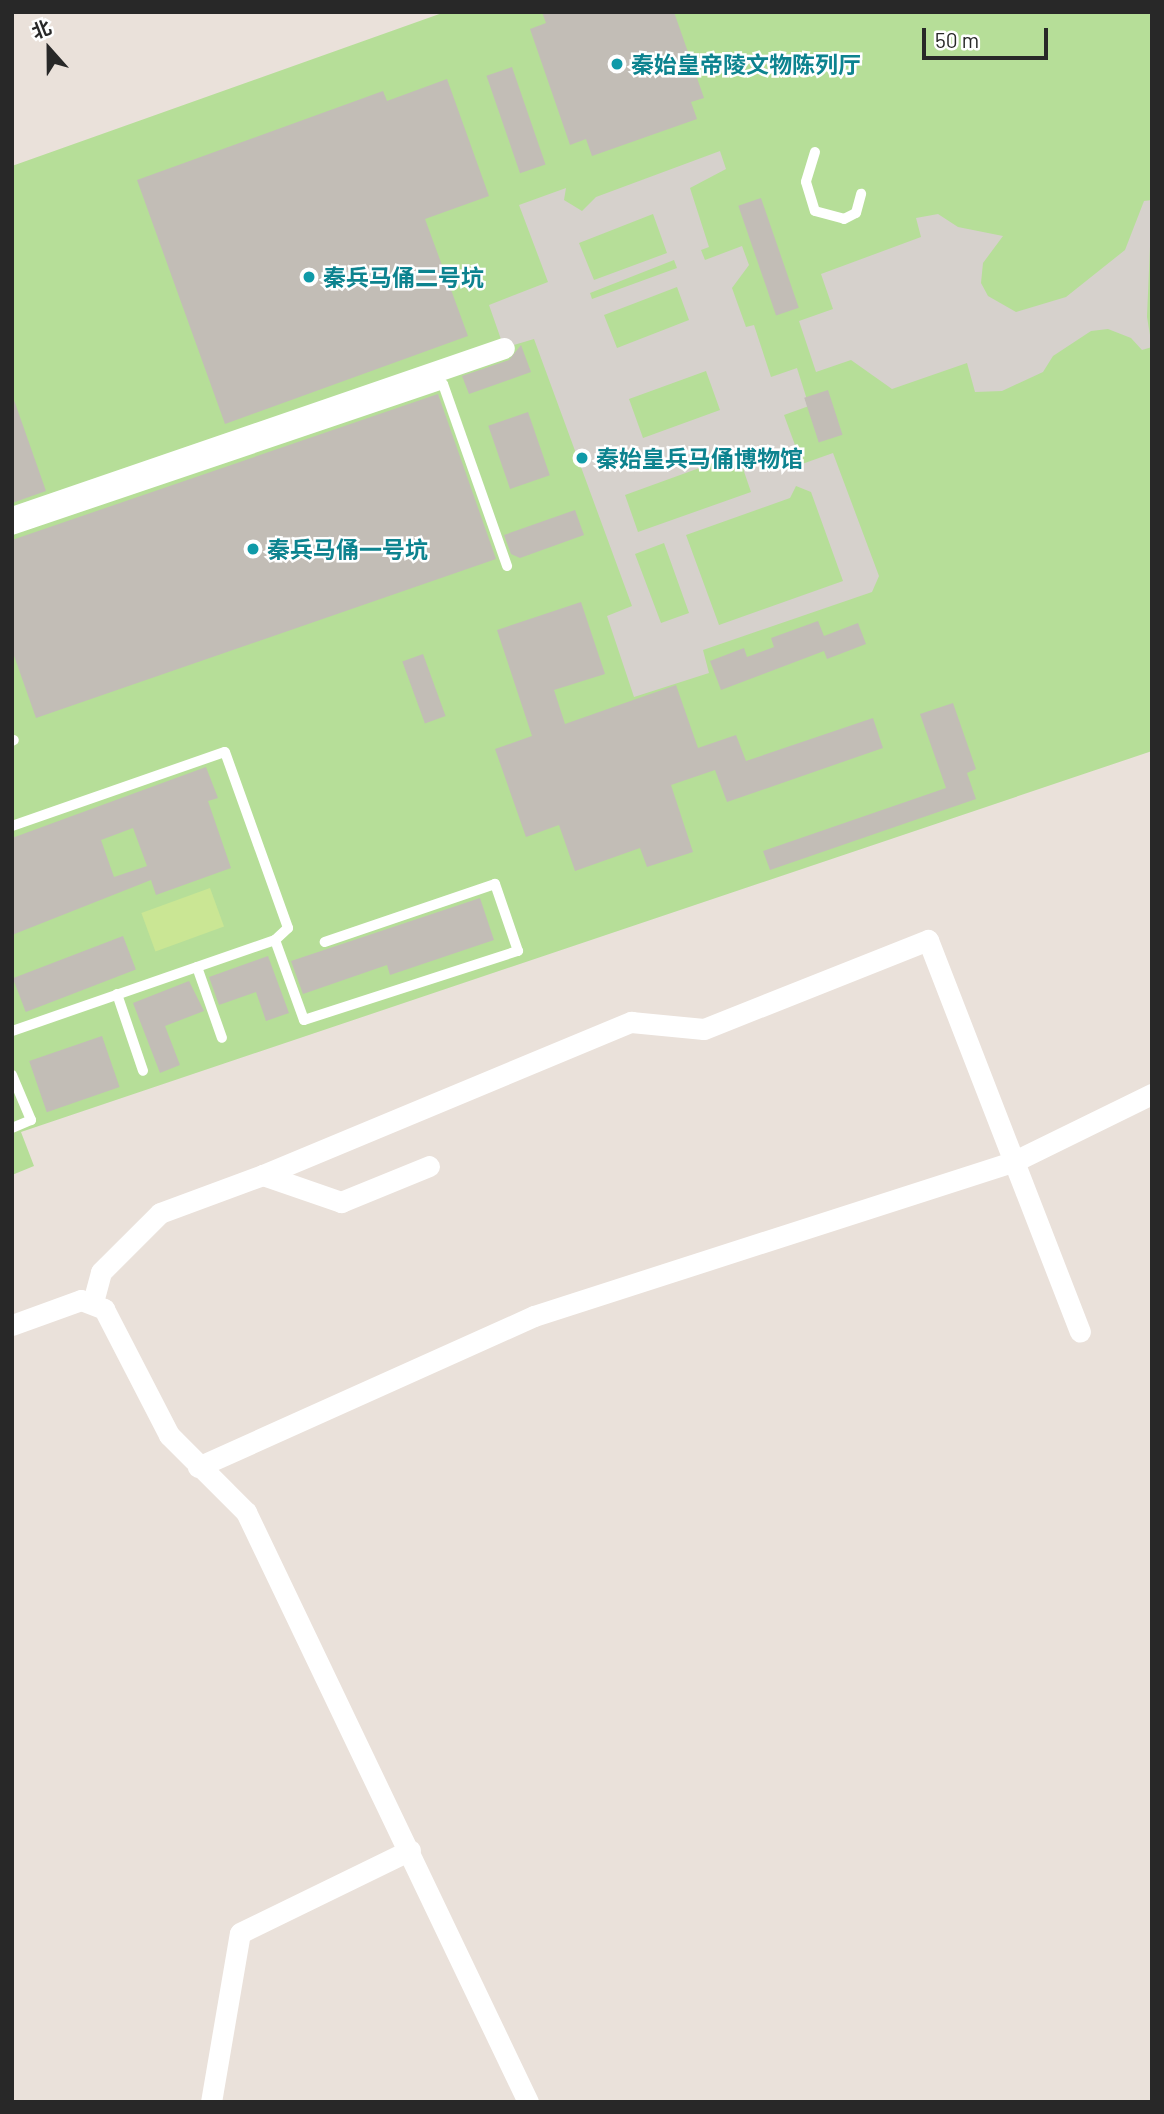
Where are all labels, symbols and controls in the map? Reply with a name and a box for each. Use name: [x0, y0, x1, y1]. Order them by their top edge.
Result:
north arrow: [14, 14, 84, 84]
scale bar: [926, 14, 1052, 58]
text: 北: [28, 15, 54, 43]
text: 50 m: [935, 27, 979, 52]
place label: 秦始皇帝陵文物陈列厅: [631, 50, 861, 78]
marker: 秦始皇帝陵文物陈列厅: [609, 56, 625, 72]
place label: 秦兵马俑二号坑: [323, 263, 484, 291]
marker: 秦兵马俑二号坑: [301, 269, 317, 285]
place label: 秦始皇兵马俑博物馆: [596, 444, 803, 472]
marker: 秦始皇兵马俑博物馆: [574, 450, 590, 466]
place label: 秦兵马俑一号坑: [267, 535, 428, 563]
marker: 秦兵马俑一号坑: [245, 541, 261, 557]

